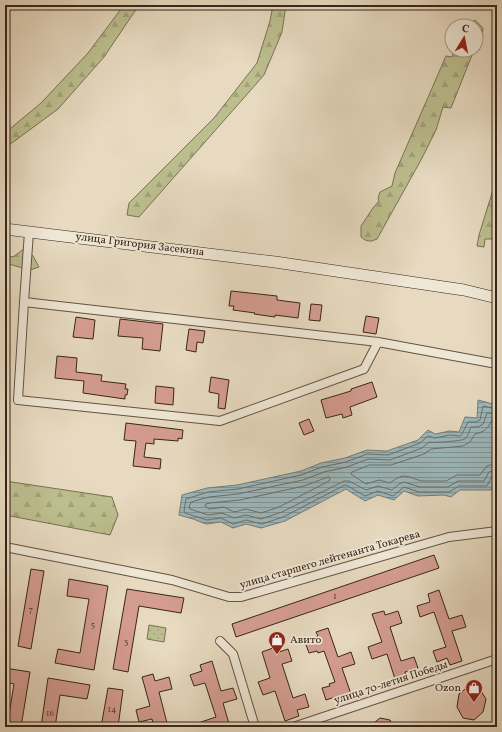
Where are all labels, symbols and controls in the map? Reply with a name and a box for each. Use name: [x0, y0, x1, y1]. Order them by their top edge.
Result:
north arrow: [444, 18, 484, 58]
text: С: [461, 22, 470, 38]
street label: улица Григория Засекина: [75, 230, 206, 260]
street label: улица старшего лейтенанта Токарева: [238, 527, 423, 593]
house number: 1: [333, 590, 337, 603]
house number: 7: [29, 603, 33, 616]
house number: 5: [91, 618, 95, 631]
shop icon: Авито: [267, 630, 287, 655]
place label: Авито: [290, 633, 321, 648]
house number: 3: [124, 635, 129, 648]
street label: улица 70-летия Победы: [332, 657, 450, 708]
shop icon: Ozon: [464, 678, 484, 703]
place label: Ozon: [435, 681, 461, 696]
house number: 14: [108, 703, 116, 716]
house number: 16: [46, 707, 54, 720]

